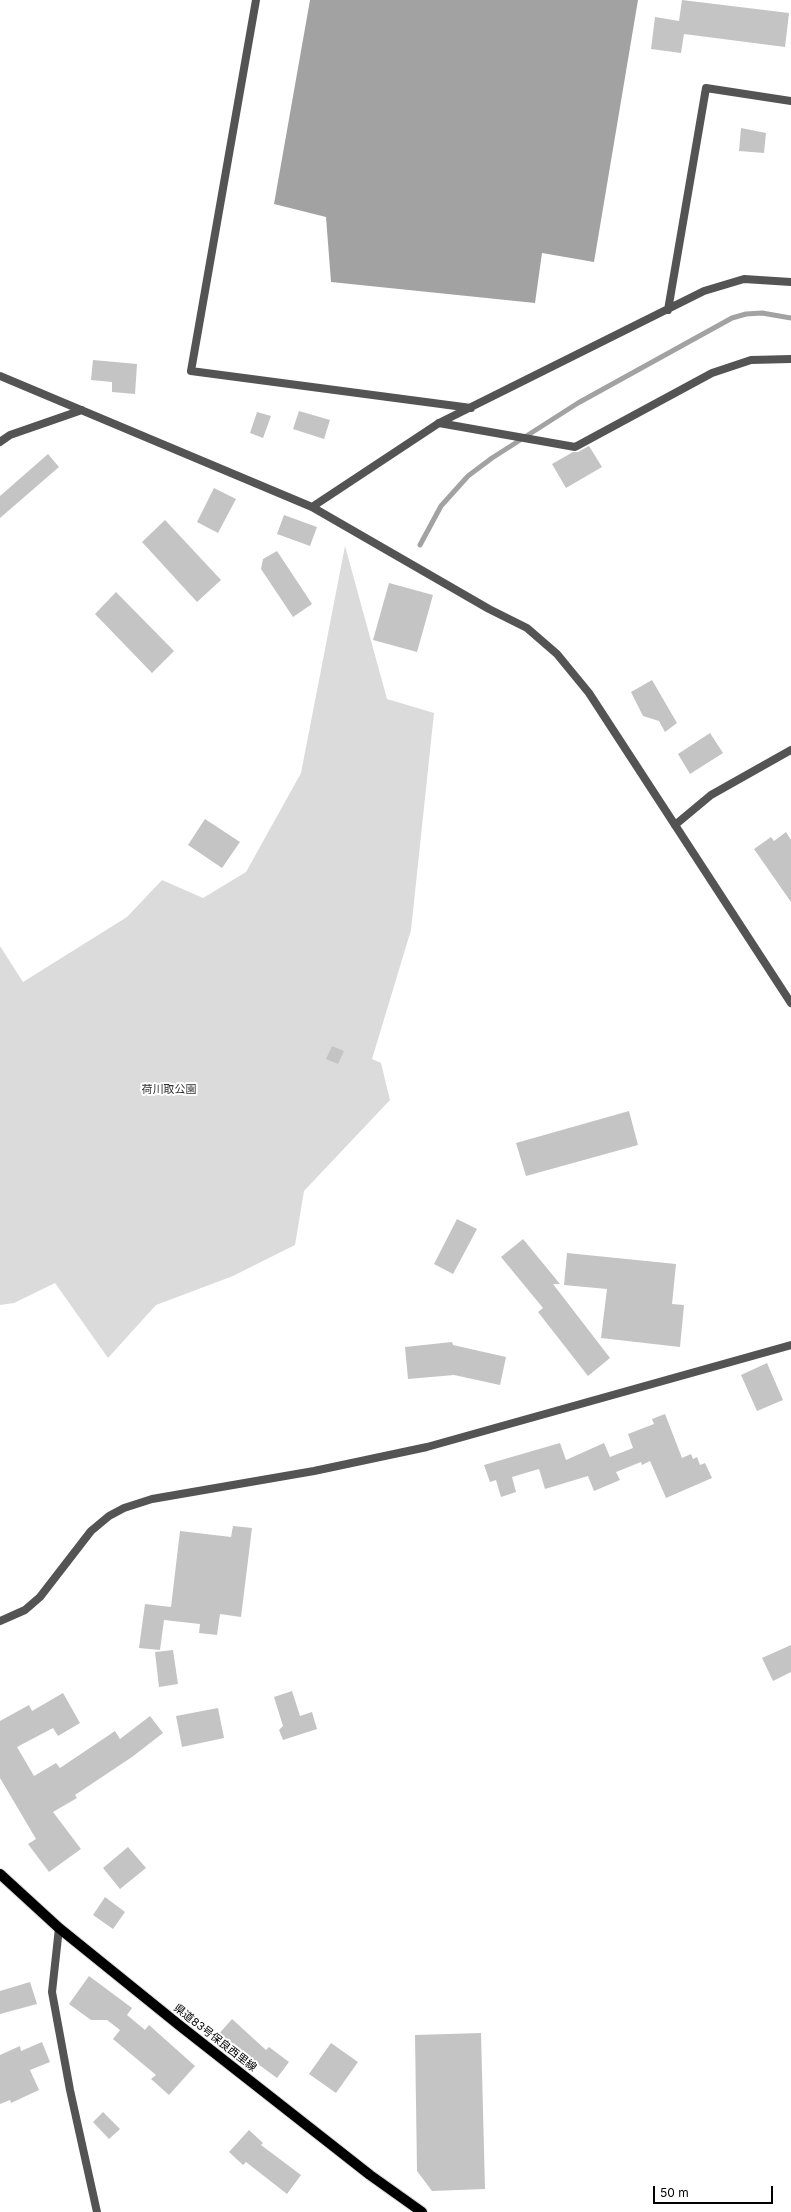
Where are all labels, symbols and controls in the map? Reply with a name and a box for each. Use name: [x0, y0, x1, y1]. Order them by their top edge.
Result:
park label: 荷川取公園: [142, 1083, 196, 1097]
street label: 県道83号保良西里線: [171, 2002, 259, 2074]
scale bar: [655, 2178, 775, 2204]
text: 50 m: [660, 2185, 689, 2200]

